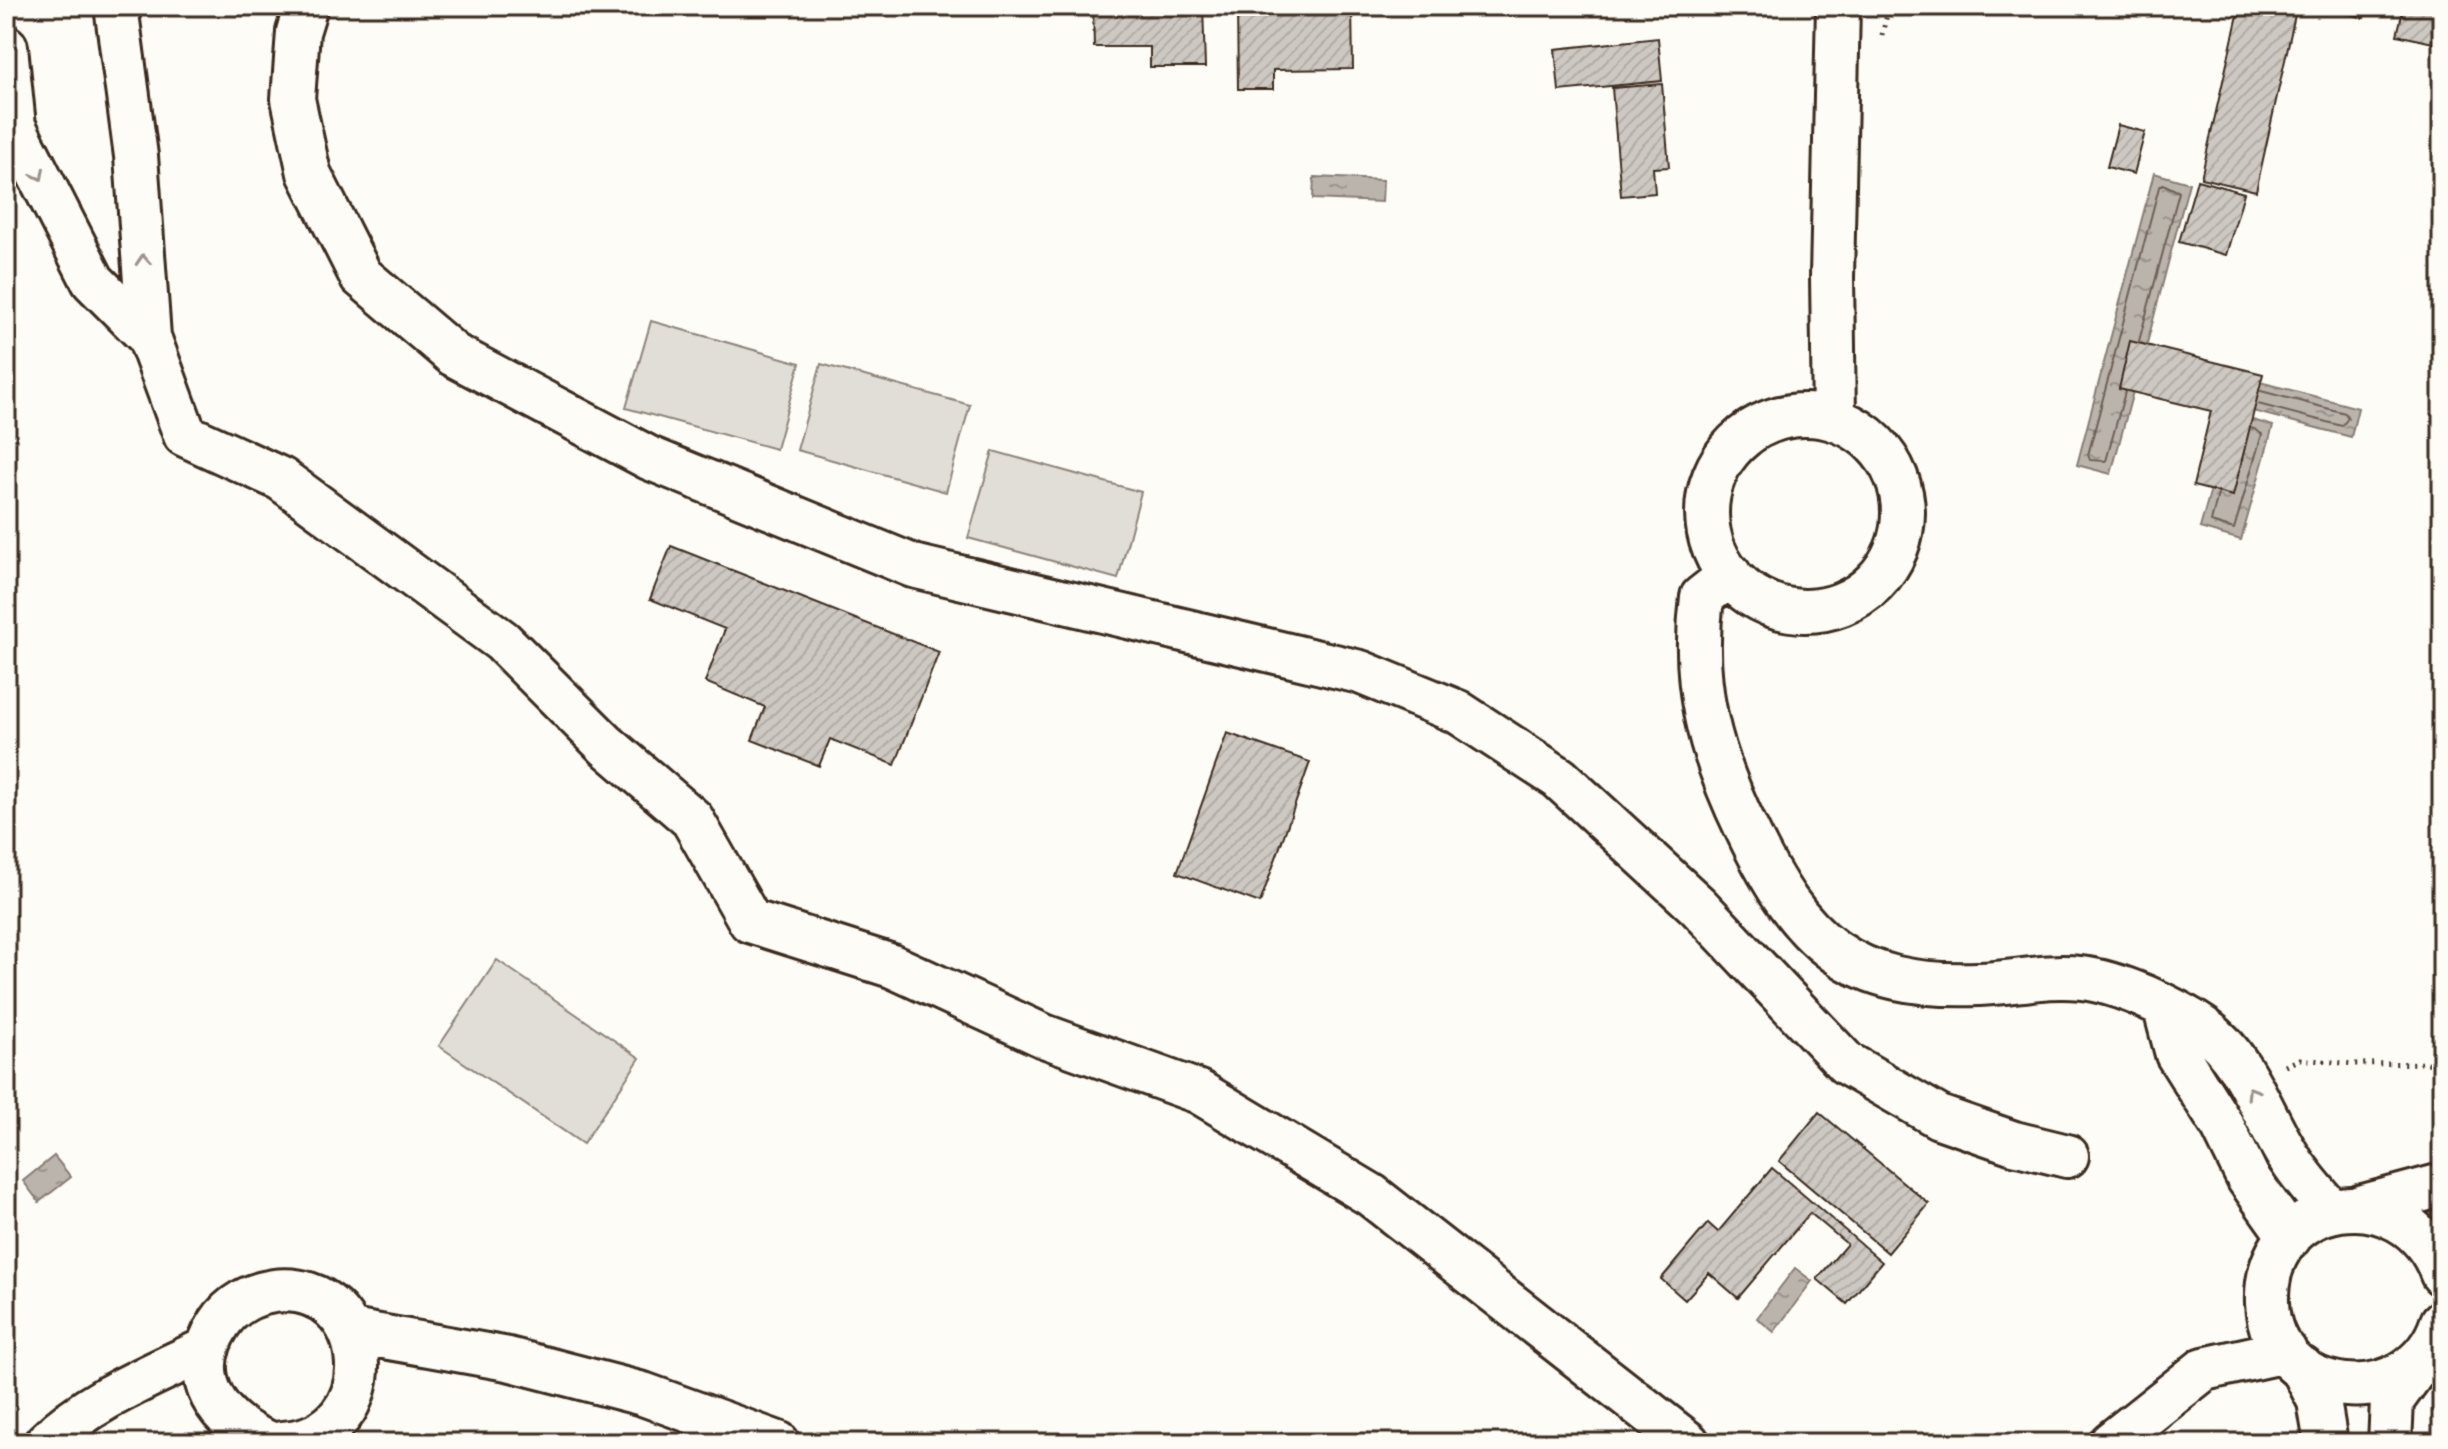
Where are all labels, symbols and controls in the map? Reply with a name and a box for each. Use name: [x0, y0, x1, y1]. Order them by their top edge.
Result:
one-way arrow: [29, 166, 44, 181]
one-way arrow: [135, 253, 152, 266]
one-way arrow: [2246, 1086, 2261, 1101]

